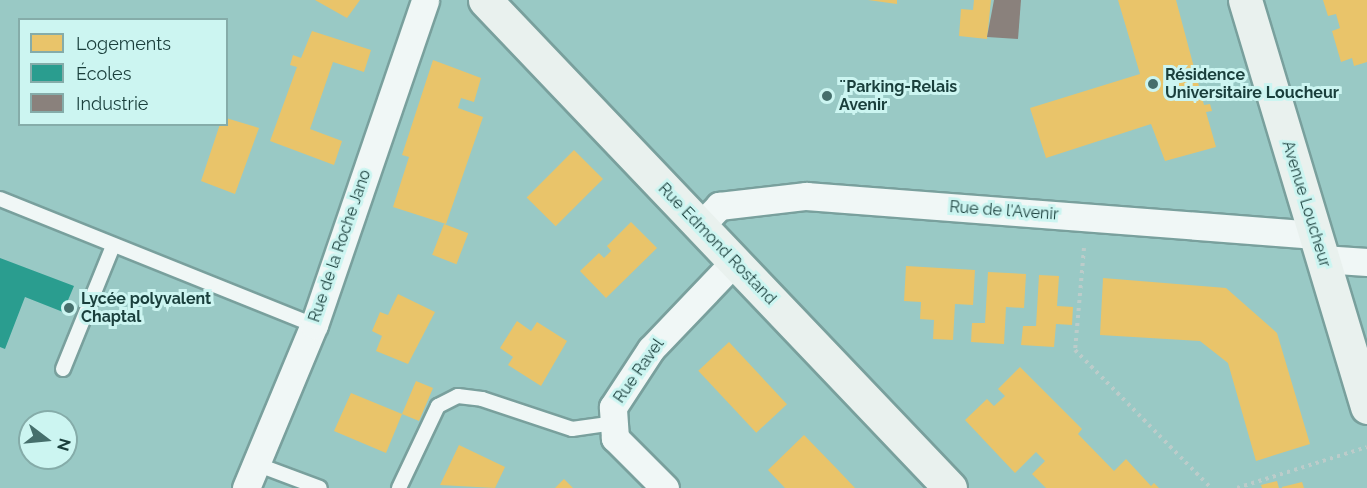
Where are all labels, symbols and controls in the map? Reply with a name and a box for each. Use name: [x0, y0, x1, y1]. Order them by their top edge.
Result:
legend: [18, 18, 228, 126]
text: Logements: [76, 33, 171, 54]
text: Écoles: [76, 63, 131, 84]
place label: Résidence Universitaire Loucheur: [1165, 65, 1339, 103]
place label: ¨Parking-Relais Avenir: [839, 77, 957, 115]
marker: Résidence Universitaire Loucheur: [1146, 77, 1160, 91]
marker: ¨Parking-Relais Avenir: [820, 89, 834, 103]
text: Industrie: [76, 93, 148, 114]
street label: Avenue Loucheur: [1278, 139, 1334, 269]
street label: Rue de la Roche Jano: [305, 167, 375, 325]
street label: Rue Edmond Rostand: [654, 179, 780, 309]
street label: Rue de l'Avenir: [949, 198, 1059, 224]
place label: Lycée polyvalent Chaptal: [81, 289, 211, 327]
marker: Lycée polyvalent Chaptal: [62, 301, 76, 315]
street label: Rue Ravel: [610, 335, 668, 407]
north arrow: [18, 410, 78, 470]
text: N: [53, 436, 75, 453]

